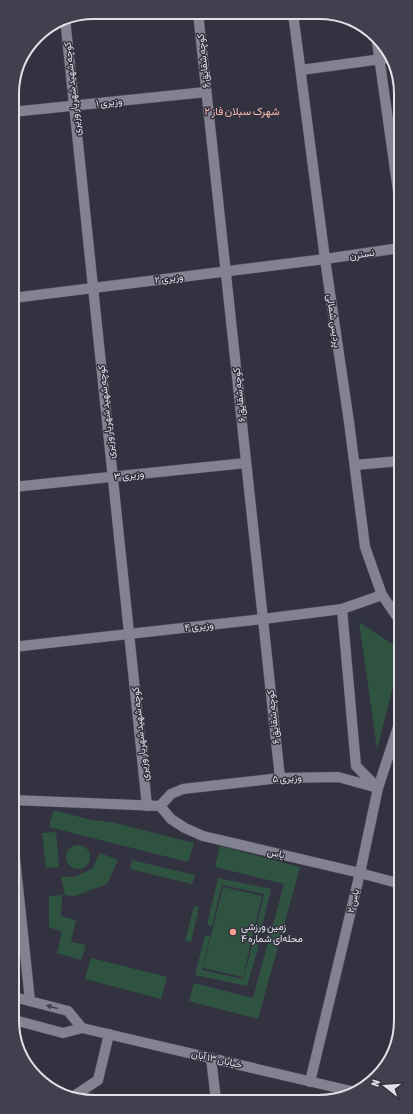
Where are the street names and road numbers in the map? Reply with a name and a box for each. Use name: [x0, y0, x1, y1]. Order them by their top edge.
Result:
street label: کوچه شقایق ۶: [195, 32, 213, 89]
street label: کوچه شهید شهریار وزیری: [62, 41, 84, 137]
street label: وزیری ۱: [95, 95, 123, 110]
street label: نسترن: [349, 247, 376, 262]
street label: وزیری ۲: [154, 271, 184, 286]
street label: پردیس شمالی: [323, 294, 343, 349]
street label: کوچه شهید شهریار وزیری: [96, 364, 118, 460]
street label: کوچه شقایق ۶: [231, 366, 249, 423]
street label: وزیری ۳: [113, 468, 145, 483]
street label: وزیری ۴: [184, 619, 214, 634]
street label: کوچه شهید شهریار وزیری: [130, 686, 152, 782]
street label: کوچه شقایق ۶: [265, 688, 283, 745]
street label: وزیری ۵: [272, 772, 302, 785]
street label: یاس: [266, 846, 286, 861]
street label: یاس ۲: [345, 888, 362, 914]
street label: خیابان ۱۳ آبان: [190, 1048, 244, 1071]

